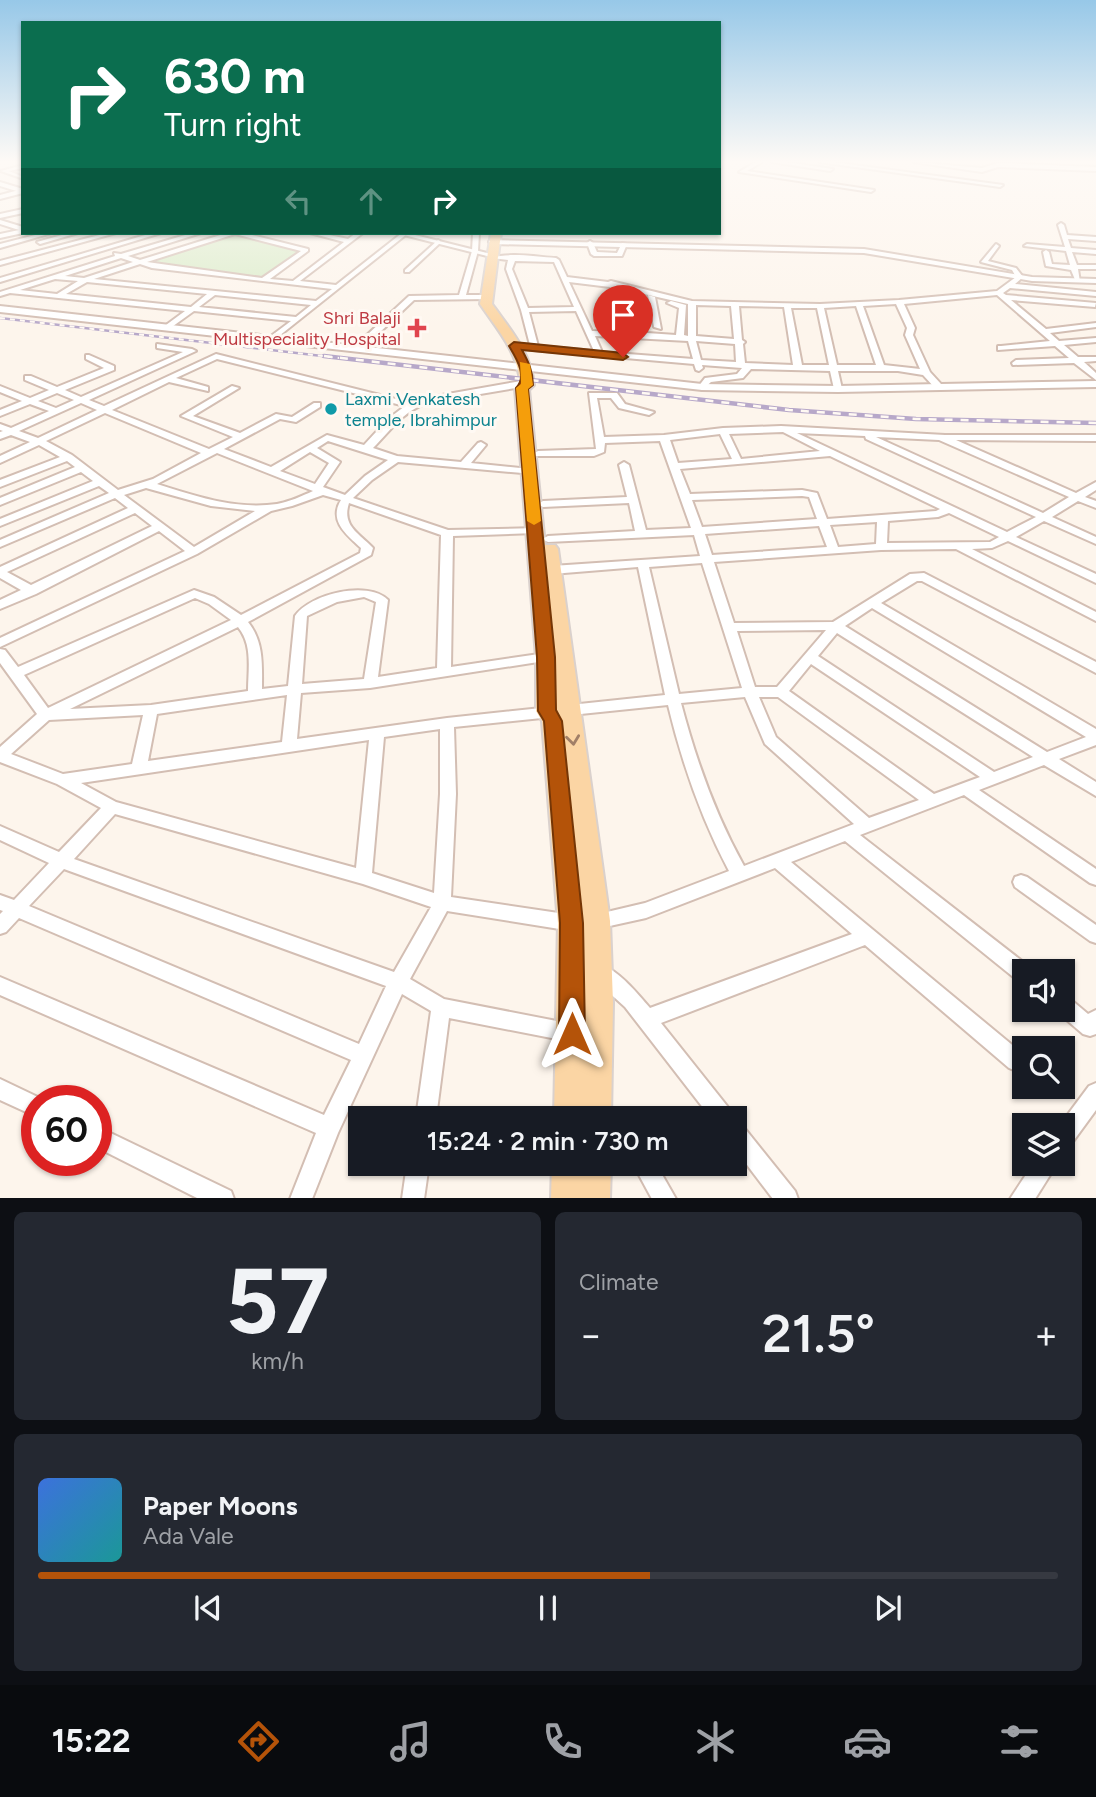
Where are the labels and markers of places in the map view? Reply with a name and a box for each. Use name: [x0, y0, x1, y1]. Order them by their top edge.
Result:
pin: [593, 285, 653, 357]
place label: Shri Balaji Multispeciality Hospital: [213, 307, 401, 350]
marker: Shri Balaji Multispeciality Hospital: [407, 318, 427, 338]
place label: Laxmi Venkatesh temple, Ibrahimpur: [345, 388, 497, 431]
marker: Laxmi Venkatesh temple, Ibrahimpur: [323, 401, 339, 417]

